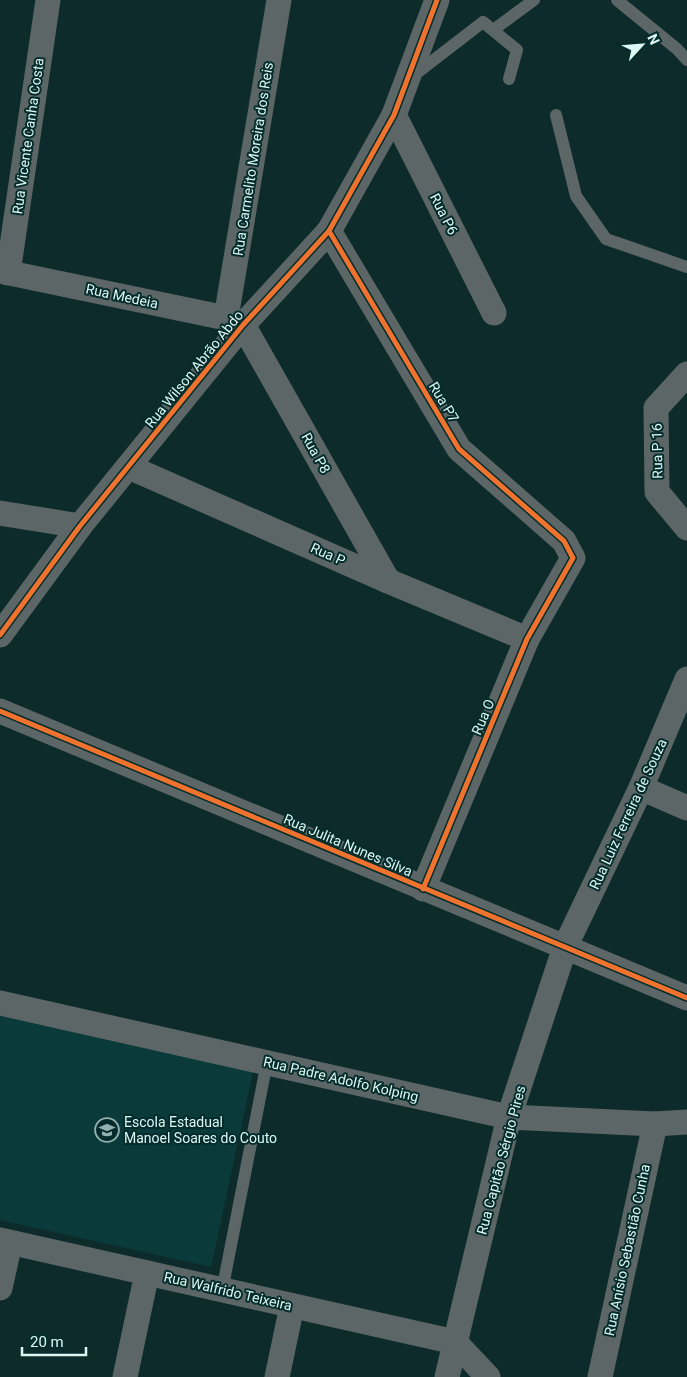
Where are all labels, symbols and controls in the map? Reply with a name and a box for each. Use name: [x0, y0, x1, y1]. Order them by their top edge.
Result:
north arrow: [617, 20, 667, 70]
text: N: [644, 31, 663, 47]
street label: Rua Vicente Canha Costa: [9, 57, 47, 215]
street label: Rua Carmelito Moreira dos Reis: [230, 61, 276, 257]
street label: Rua P6: [427, 191, 461, 237]
street label: Rua Medeia: [84, 281, 160, 311]
street label: Rua Wilson Abrão Abdo: [142, 307, 246, 431]
street label: Rua P7: [426, 379, 462, 425]
street label: Rua P 16: [649, 423, 665, 479]
street label: Rua P8: [298, 430, 334, 476]
street label: Rua P: [308, 539, 348, 569]
street label: Rua O: [468, 697, 498, 737]
street label: Rua Luiz Ferreira de Souza: [586, 736, 670, 892]
street label: Rua Julita Nunes Silva: [281, 811, 415, 879]
street label: Rua Padre Adolfo Kolping: [262, 1053, 420, 1105]
street label: Rua Capitão Sérgio Pires: [473, 1084, 529, 1236]
place label: Escola Estadual Manoel Soares do Couto: [124, 1114, 277, 1146]
school or university icon: Escola Estadual Manoel Soares do Couto: [94, 1117, 120, 1143]
street label: Rua Anísio Sebastião Cunha: [601, 1163, 653, 1337]
street label: Rua Walfrido Teixeira: [162, 1268, 294, 1314]
scale bar: [22, 1324, 86, 1356]
text: 20 m: [30, 1333, 64, 1351]

